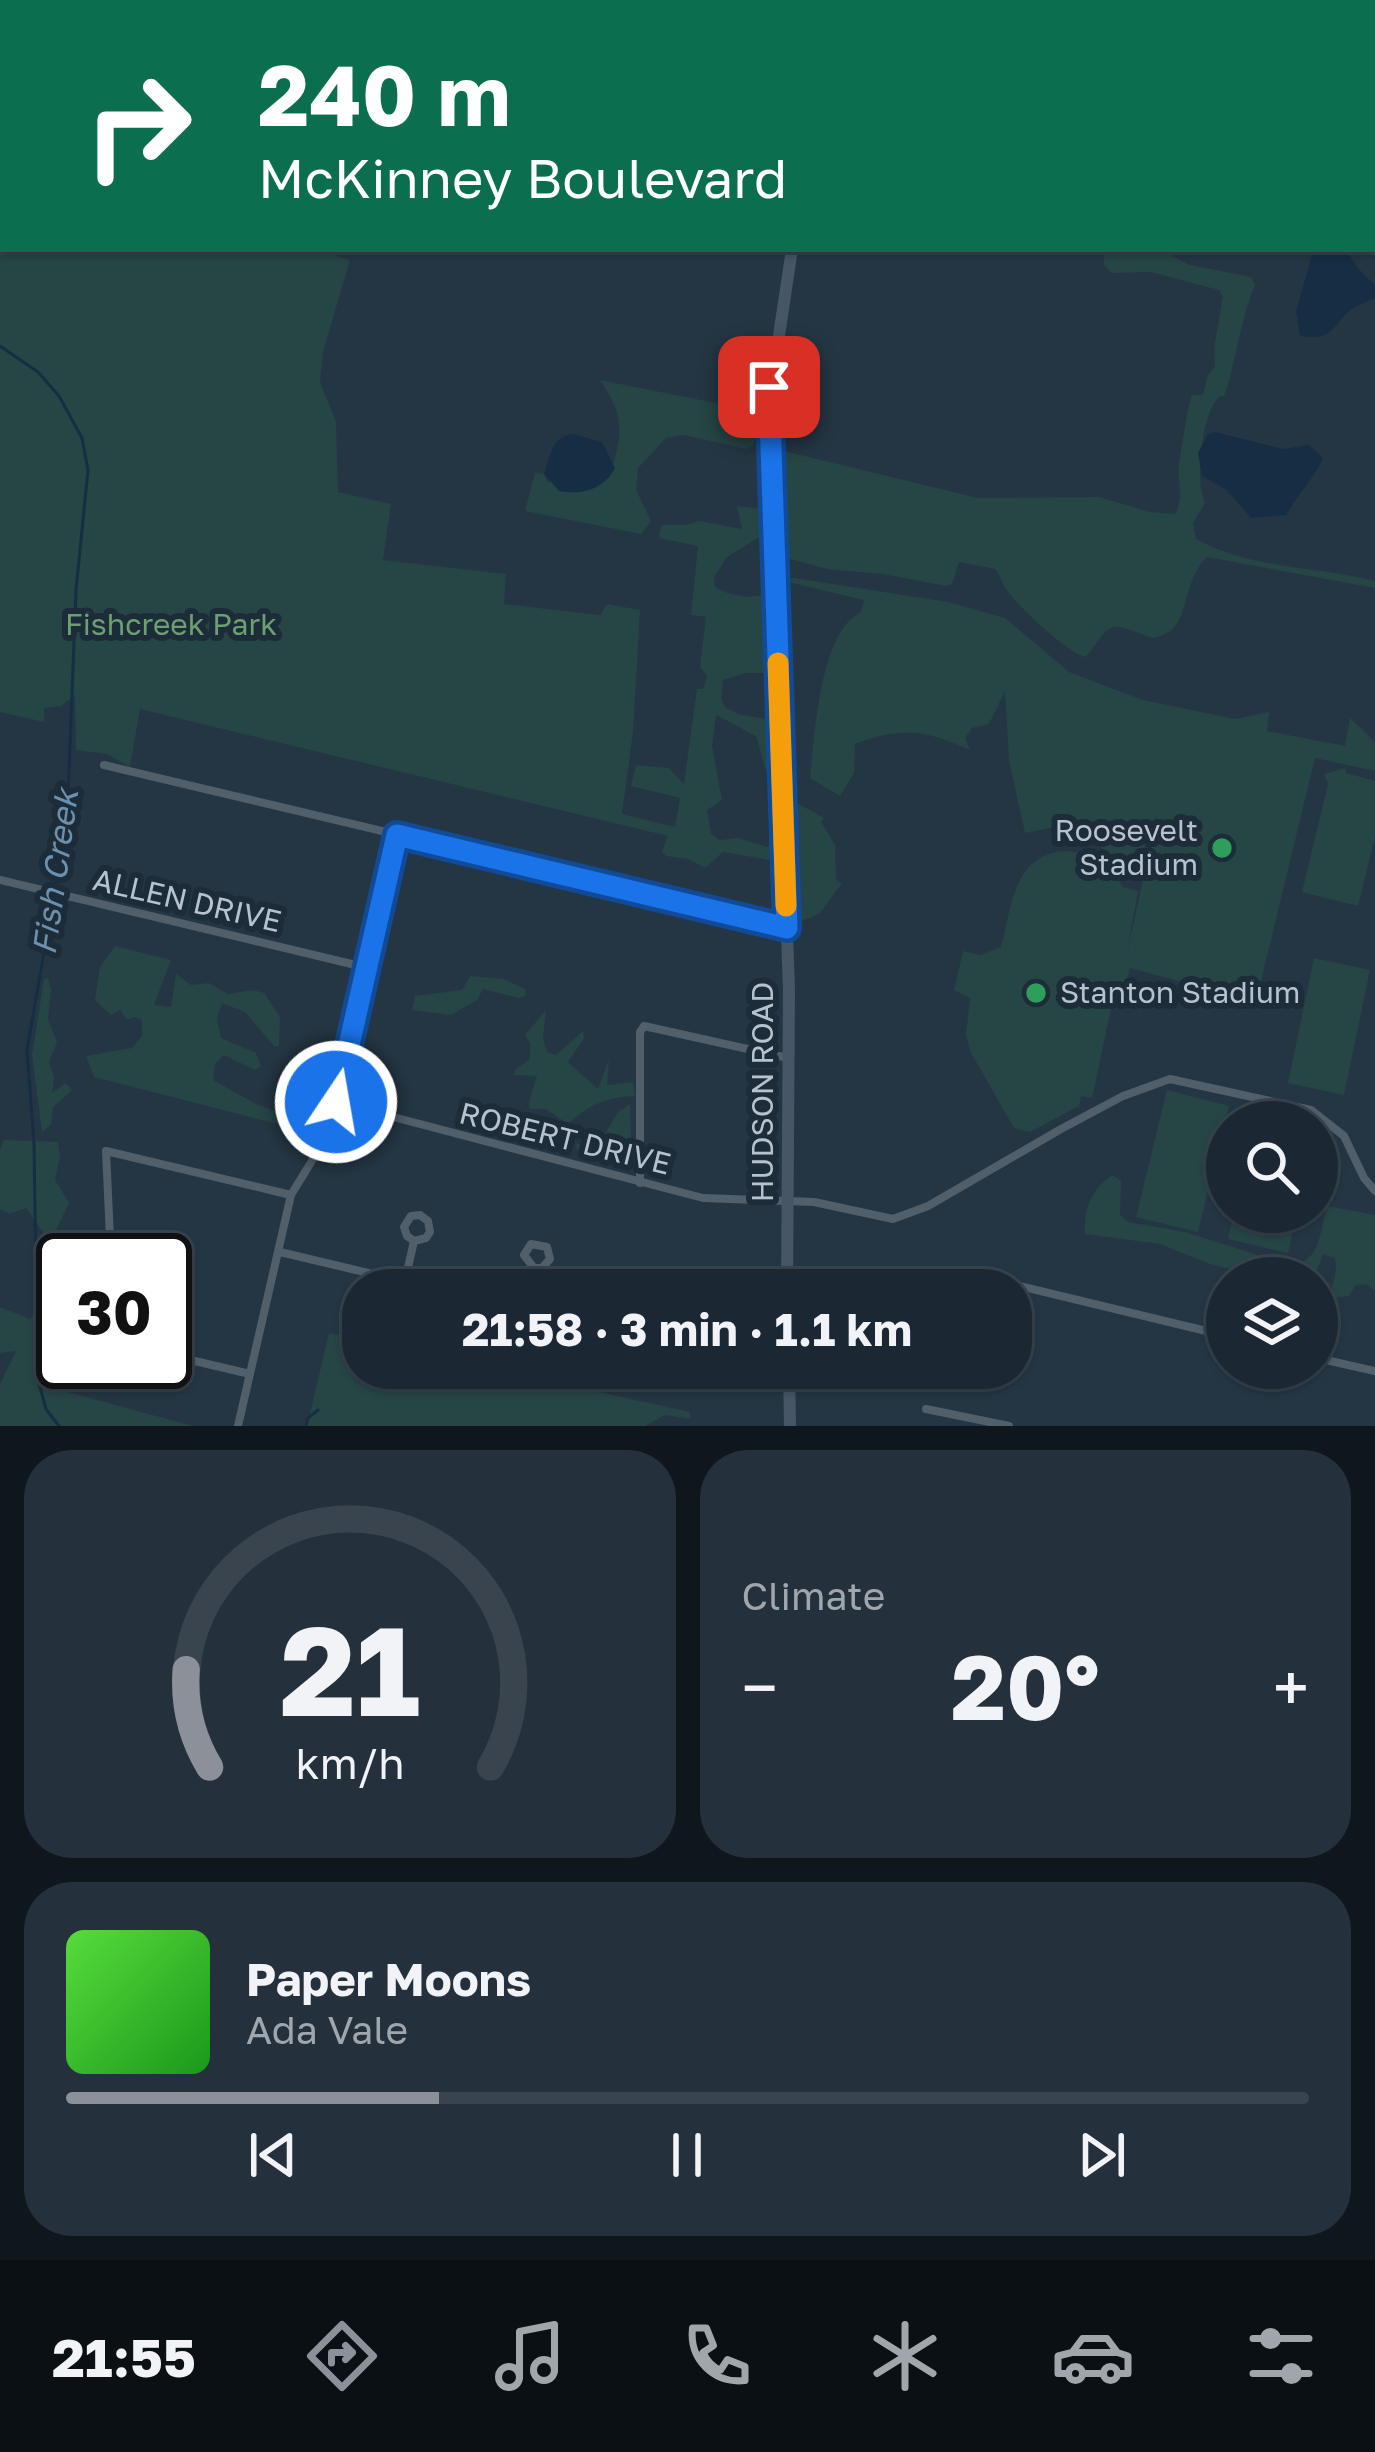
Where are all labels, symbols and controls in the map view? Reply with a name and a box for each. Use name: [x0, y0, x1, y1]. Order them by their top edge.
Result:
text: 240 m: [258, 44, 511, 144]
icon: right: [60, 48, 216, 204]
text: McKinney Boulevard: [258, 145, 787, 210]
pin: [718, 336, 820, 438]
icon: arrive: [736, 354, 802, 420]
park label: Fishcreek Park: [65, 606, 277, 642]
water label: Fish Creek: [24, 783, 86, 957]
place label: Roosevelt Stadium: [1055, 812, 1198, 882]
marker: Roosevelt Stadium: [1209, 835, 1235, 861]
street label: ALLEN DRIVE: [90, 861, 285, 939]
place label: Stanton Stadium: [1060, 974, 1300, 1010]
marker: Stanton Stadium: [1023, 980, 1049, 1006]
street label: HUDSON ROAD: [744, 982, 780, 1202]
position arrow: [273, 1039, 399, 1165]
street label: ROBERT DRIVE: [456, 1094, 675, 1182]
map controls: [1206, 1101, 1338, 1389]
button: search: [1206, 1101, 1338, 1233]
speed limit sign: 30: [36, 1233, 192, 1389]
button: layers: [1206, 1257, 1338, 1389]
text: 21:58 · 3 min · 1.1 km: [462, 1302, 912, 1356]
text: Climate: [742, 1572, 885, 1619]
text: 21: [280, 1594, 420, 1743]
text: 20°: [951, 1632, 1100, 1740]
text: −: [742, 1647, 778, 1727]
text: +: [1273, 1647, 1309, 1727]
text: km/h: [295, 1737, 404, 1788]
text: Paper Moons: [246, 1952, 531, 2006]
text: Ada Vale: [246, 2006, 408, 2053]
icon: previous: [240, 2122, 306, 2188]
icon: pause: [654, 2122, 720, 2188]
icon: next: [1069, 2122, 1135, 2188]
icon: directions: [300, 2314, 384, 2398]
icon: music: [488, 2314, 572, 2398]
icon: phone: [675, 2314, 759, 2398]
icon: climate: [863, 2314, 947, 2398]
icon: car: [1051, 2314, 1135, 2398]
icon: filters: [1239, 2314, 1323, 2398]
text: 21:55: [52, 2324, 196, 2389]

